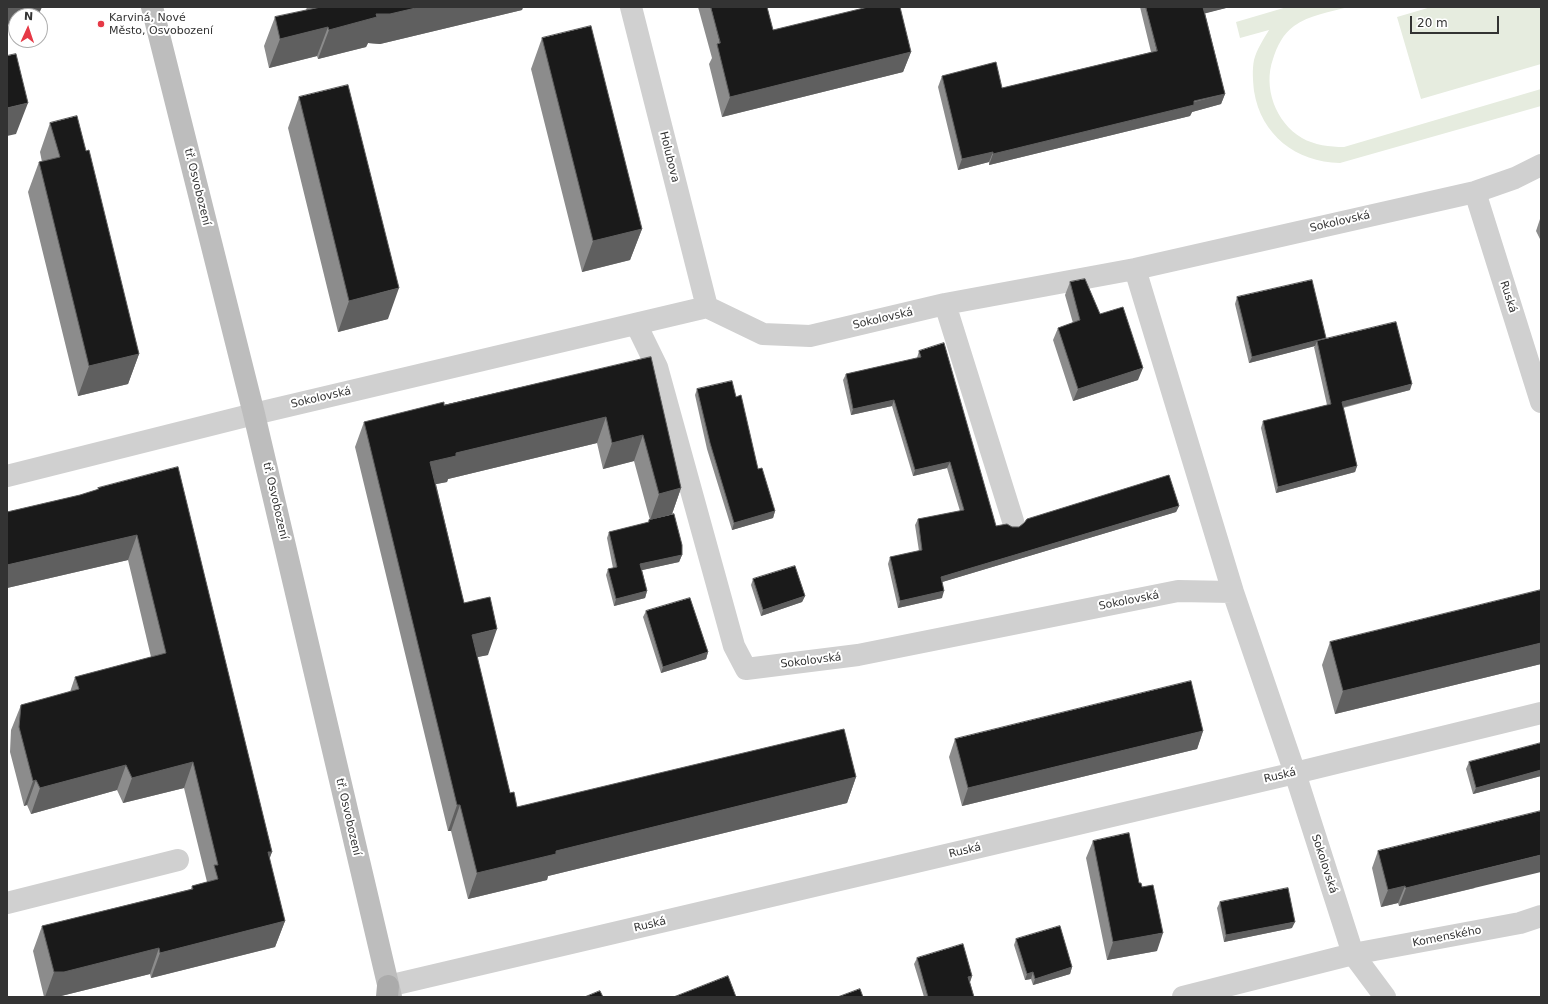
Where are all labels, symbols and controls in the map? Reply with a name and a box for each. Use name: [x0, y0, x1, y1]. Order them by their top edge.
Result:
north arrow: [8, 8, 48, 48]
scale bar: [1412, 8, 1501, 34]
text: N: [24, 10, 34, 23]
place label: Karviná, Nové Město, Osvobození: [109, 11, 213, 37]
text: 20 m: [1417, 16, 1448, 30]
marker: Karviná, Nové Město, Osvobození: [96, 19, 106, 29]
street label: Holubova: [656, 130, 682, 184]
street label: tř. Osvobození: [181, 147, 213, 227]
street label: Sokolovská: [1309, 209, 1371, 235]
street label: Ruská: [1497, 279, 1519, 315]
street label: Sokolovská: [852, 306, 914, 332]
street label: Sokolovská: [290, 385, 352, 411]
street label: tř. Osvobození: [260, 461, 290, 541]
street label: Sokolovská: [1098, 589, 1160, 613]
street label: Sokolovská: [780, 651, 842, 671]
street label: Ruská: [1263, 766, 1297, 786]
street label: tř. Osvobození: [333, 777, 363, 857]
street label: Sokolovská: [1308, 833, 1340, 895]
street label: Ruská: [948, 841, 982, 861]
street label: Ruská: [633, 915, 667, 935]
street label: Komenského: [1411, 924, 1483, 950]

